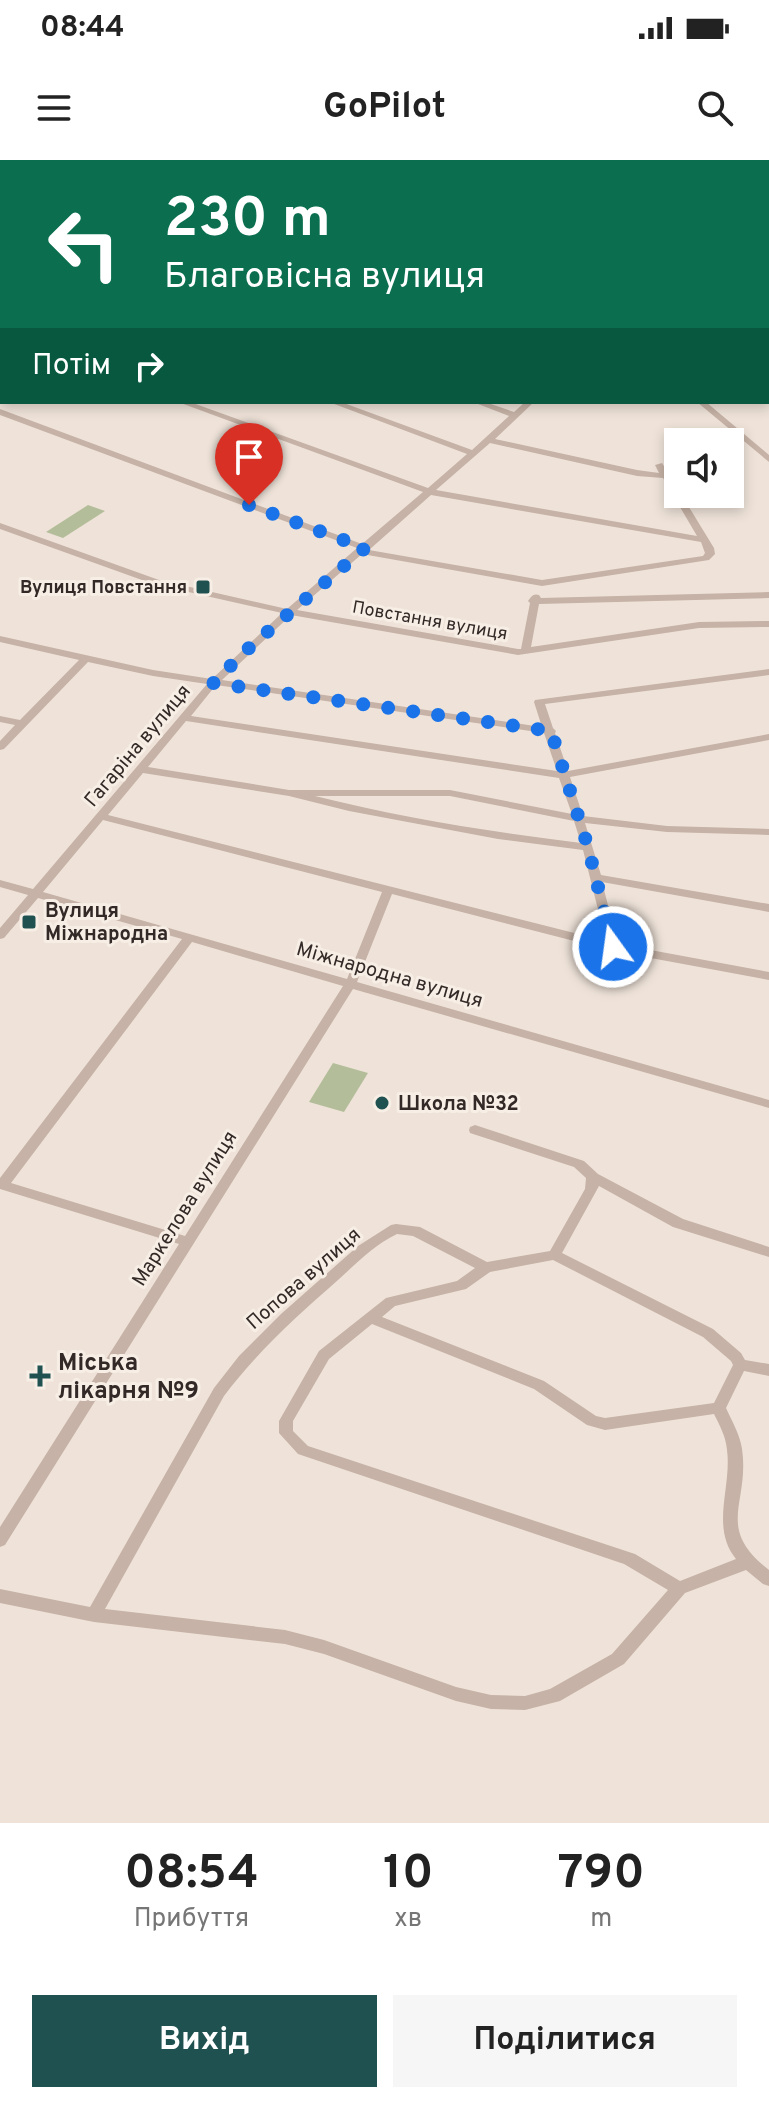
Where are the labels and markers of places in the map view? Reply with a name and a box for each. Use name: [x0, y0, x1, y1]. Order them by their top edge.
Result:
pin: [215, 423, 283, 505]
place label: Вулиця Повстання: [20, 577, 187, 600]
marker: Вулиця Повстання: [194, 578, 212, 596]
place label: Вулиця Міжнародна: [45, 899, 168, 948]
marker: Вулиця Міжнародна: [20, 913, 38, 931]
place label: Школа №32: [398, 1092, 519, 1118]
marker: Школа №32: [373, 1094, 391, 1112]
place label: Міська лікарня №9: [58, 1349, 199, 1407]
marker: Міська лікарня №9: [29, 1365, 51, 1387]

